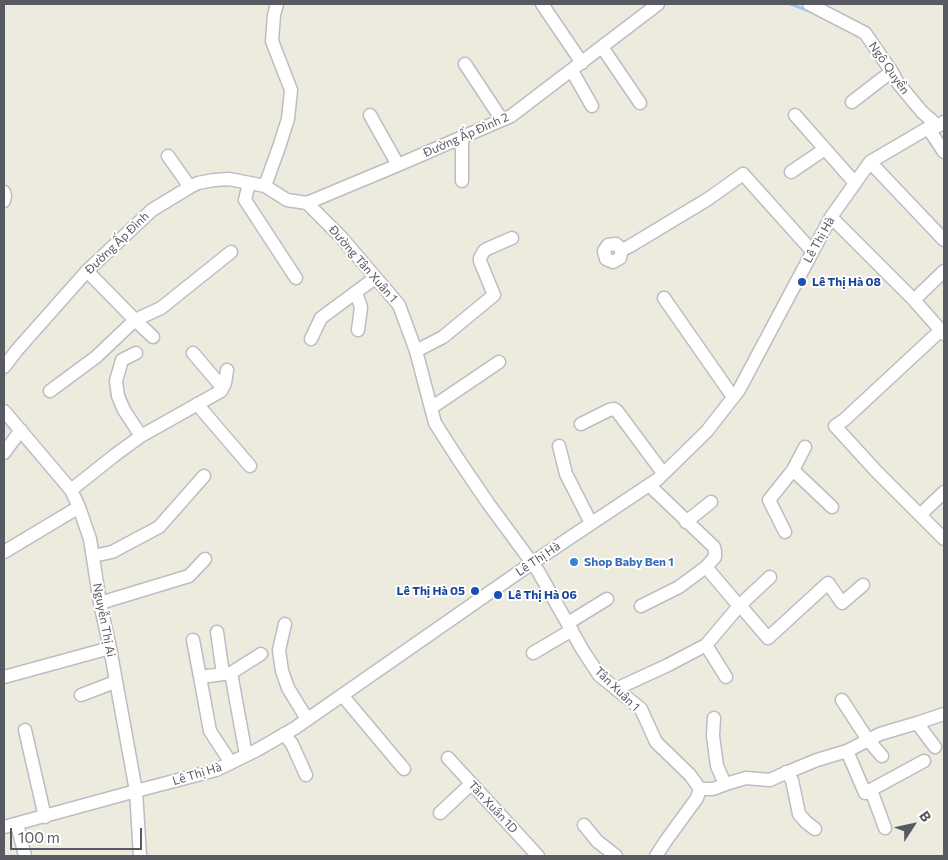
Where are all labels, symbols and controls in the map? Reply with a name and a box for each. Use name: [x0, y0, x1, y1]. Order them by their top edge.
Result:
street label: Ngô Quyền: [866, 39, 912, 97]
street label: Đường Ấp Đình 2: [421, 110, 511, 160]
street label: Đường Ấp Đình: [82, 209, 152, 277]
street label: Lê Thị Hà: [800, 214, 838, 266]
street label: Đường Tân Xuân 1: [326, 223, 400, 305]
place label: Lê Thị Hà 08: [812, 275, 881, 289]
marker: Lê Thị Hà 08: [796, 276, 808, 288]
street label: Lê Thị Hà: [513, 539, 563, 579]
place label: Shop Baby Ben 1: [584, 555, 674, 569]
marker: Shop Baby Ben 1: [568, 556, 580, 568]
street label: Nguyễn Thị Ai: [90, 582, 118, 658]
place label: Lê Thị Hà 05: [397, 584, 465, 598]
marker: Lê Thị Hà 05: [469, 585, 481, 597]
place label: Lê Thị Hà 06: [508, 588, 577, 602]
marker: Lê Thị Hà 06: [492, 589, 504, 601]
street label: Tân Xuân 1: [591, 664, 643, 714]
street label: Lê Thị Hà: [171, 760, 223, 788]
street label: Tân Xuân 1D: [465, 778, 521, 836]
north arrow: [888, 800, 938, 850]
text: B: [916, 807, 935, 825]
scale bar: [12, 818, 145, 850]
text: 100 m: [18, 828, 60, 846]

